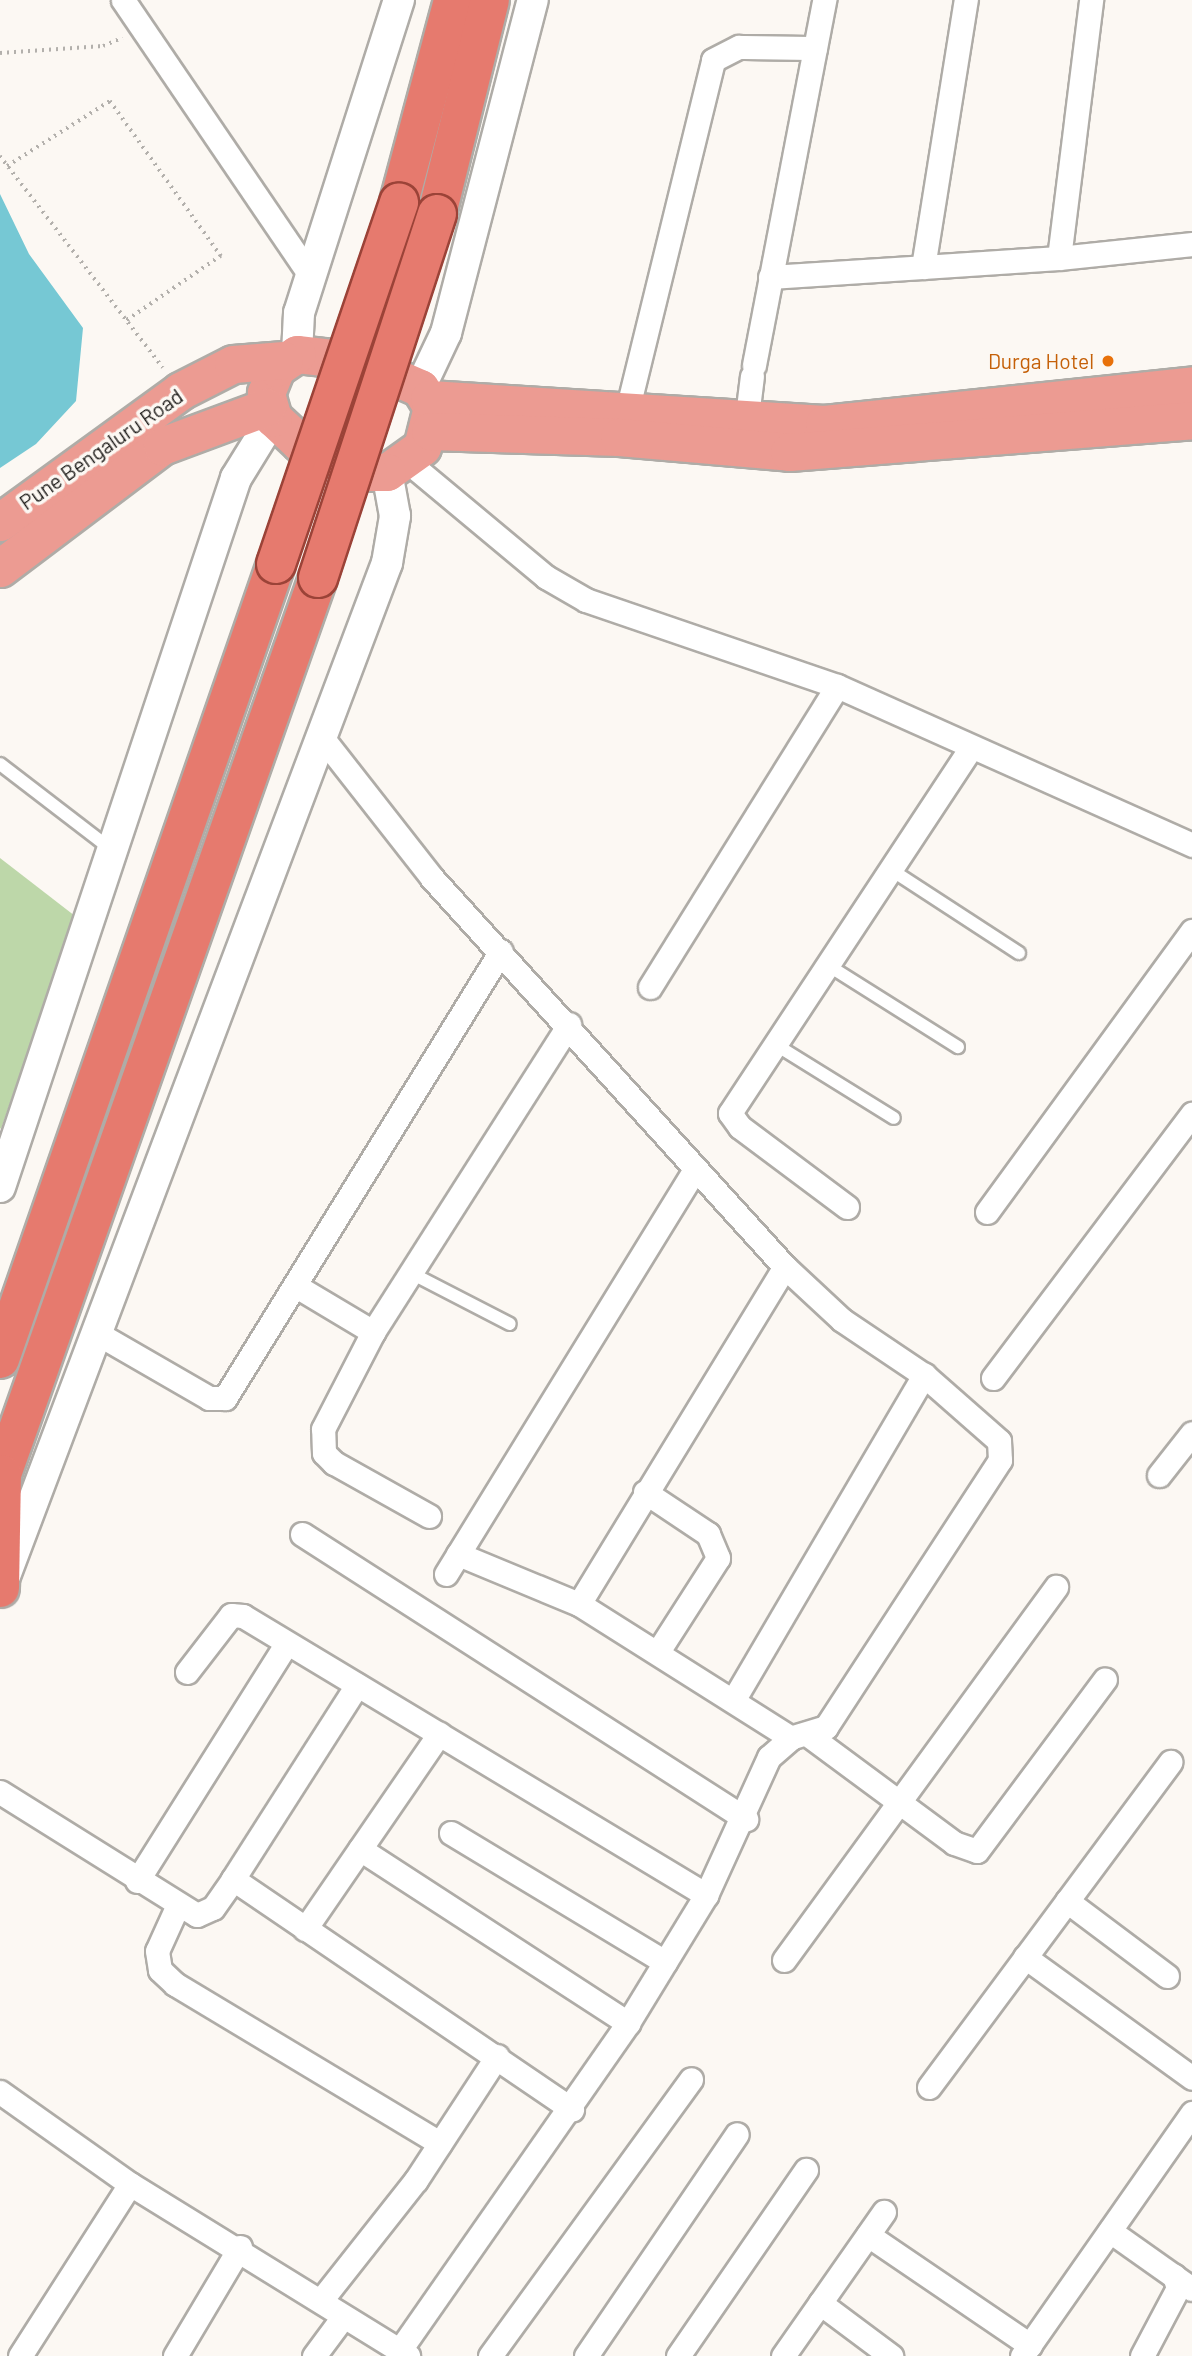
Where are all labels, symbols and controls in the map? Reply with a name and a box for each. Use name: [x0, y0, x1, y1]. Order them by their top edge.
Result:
place label: Durga Hotel: [988, 348, 1094, 374]
marker: Durga Hotel: [1100, 353, 1116, 369]
street label: Pune Bengaluru Road: [15, 383, 187, 515]

